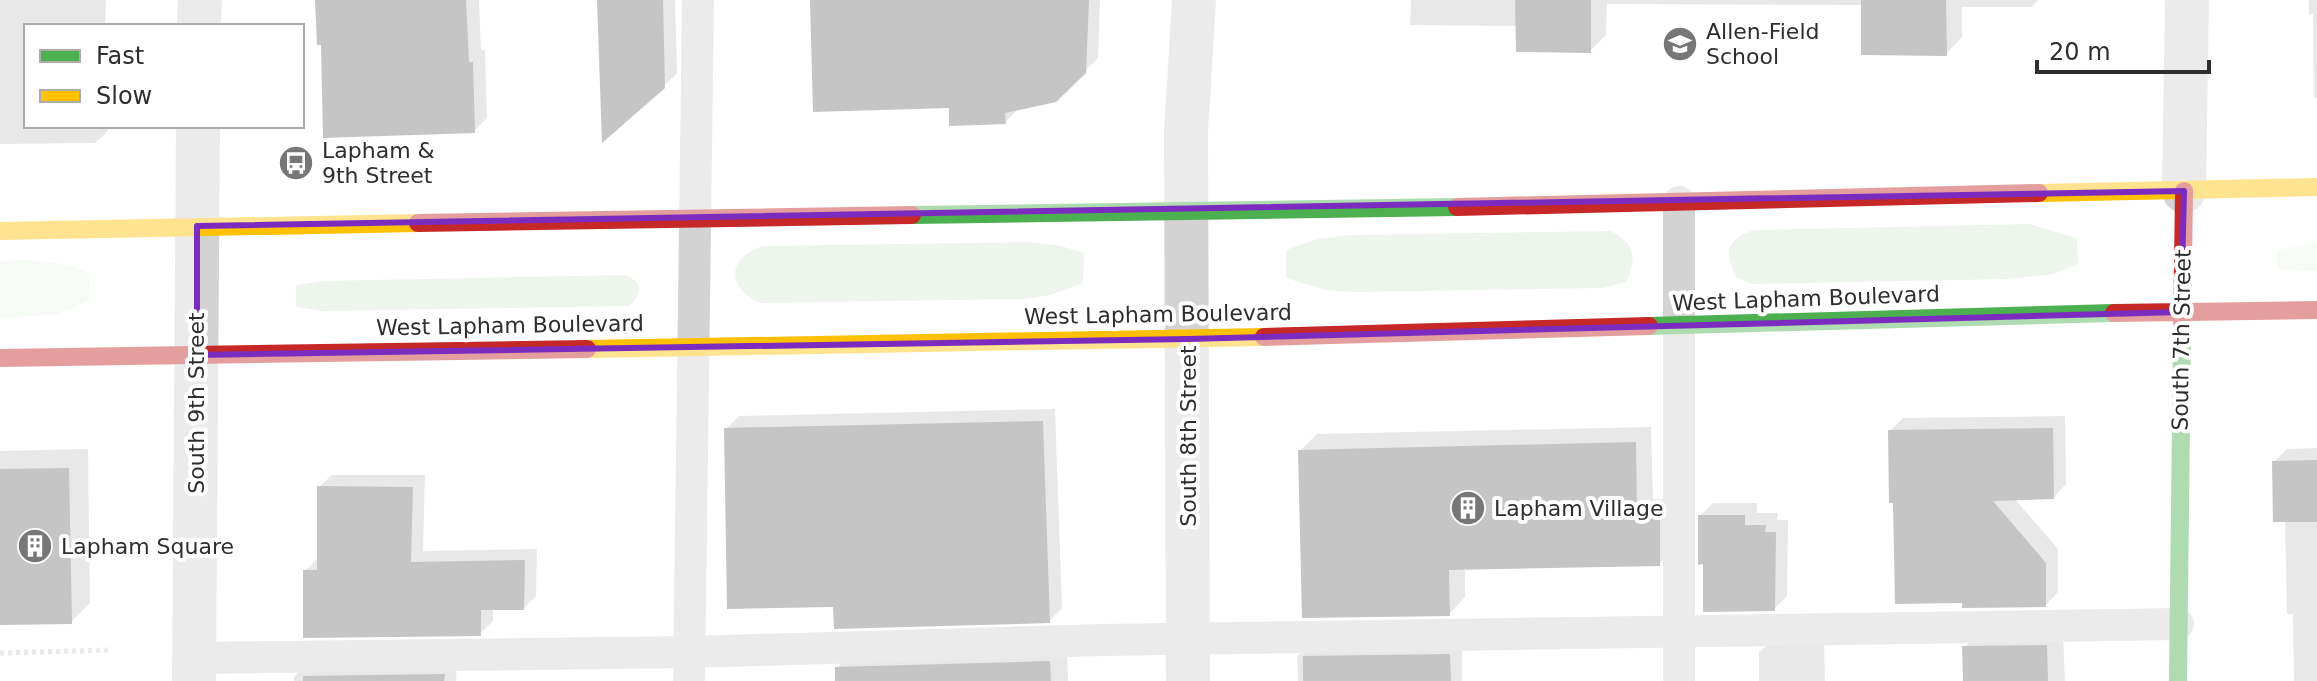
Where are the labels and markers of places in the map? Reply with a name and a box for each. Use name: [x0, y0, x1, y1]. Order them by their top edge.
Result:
place label: Allen-Field School: [1706, 19, 1819, 69]
school or university icon: Allen-Field School: [1661, 25, 1699, 63]
place label: Lapham & 9th Street: [322, 138, 435, 188]
bus stop icon: Lapham & 9th Street: [277, 144, 315, 182]
building icon: Lapham Village: [1449, 489, 1487, 527]
place label: Lapham Village: [1494, 496, 1663, 521]
building icon: Lapham Square: [16, 527, 54, 565]
place label: Lapham Square: [61, 534, 234, 559]

